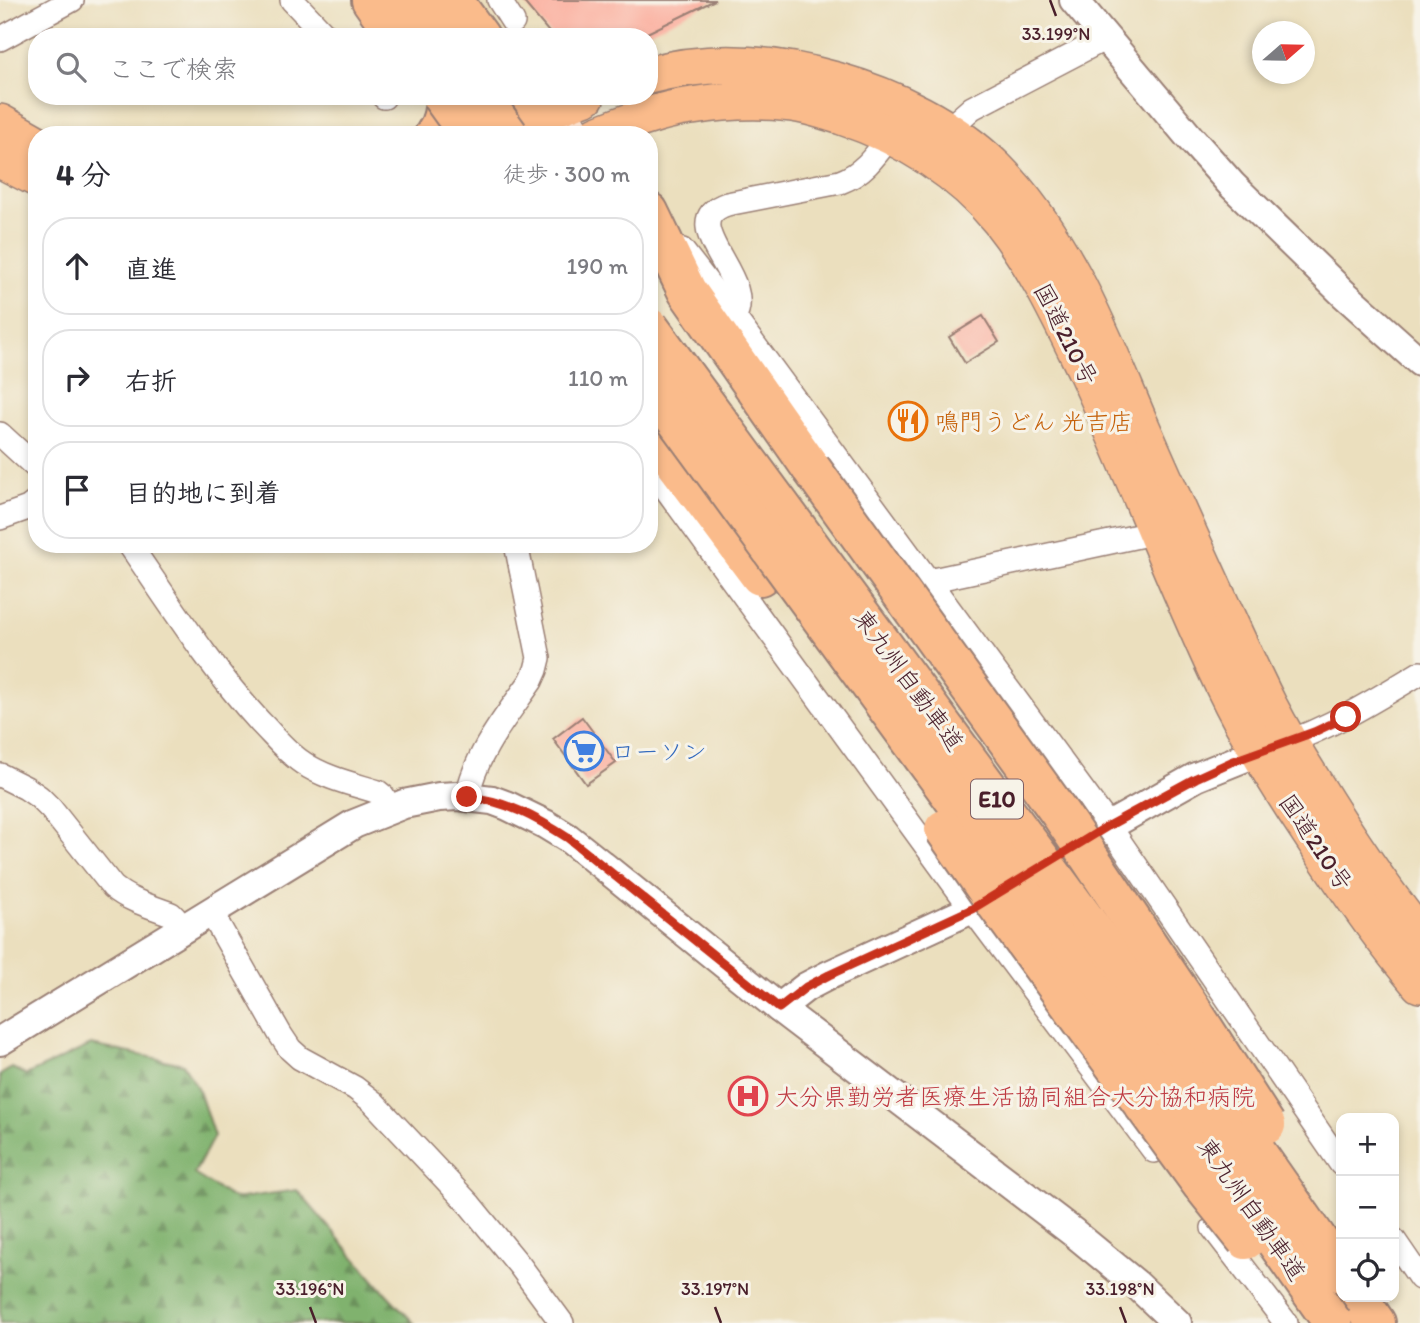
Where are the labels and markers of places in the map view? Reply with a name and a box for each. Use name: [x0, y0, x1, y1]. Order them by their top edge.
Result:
restaurant icon: 鳴門うどん 光吉店: [887, 400, 929, 442]
place label: 鳴門うどん 光吉店: [935, 407, 1133, 436]
supermarket icon: ローソン: [563, 730, 605, 772]
place label: ローソン: [611, 737, 707, 766]
hospital icon: 大分県勤労者医療生活協同組合大分協和病院: [727, 1075, 769, 1117]
place label: 大分県勤労者医療生活協同組合大分協和病院: [775, 1082, 1255, 1111]

